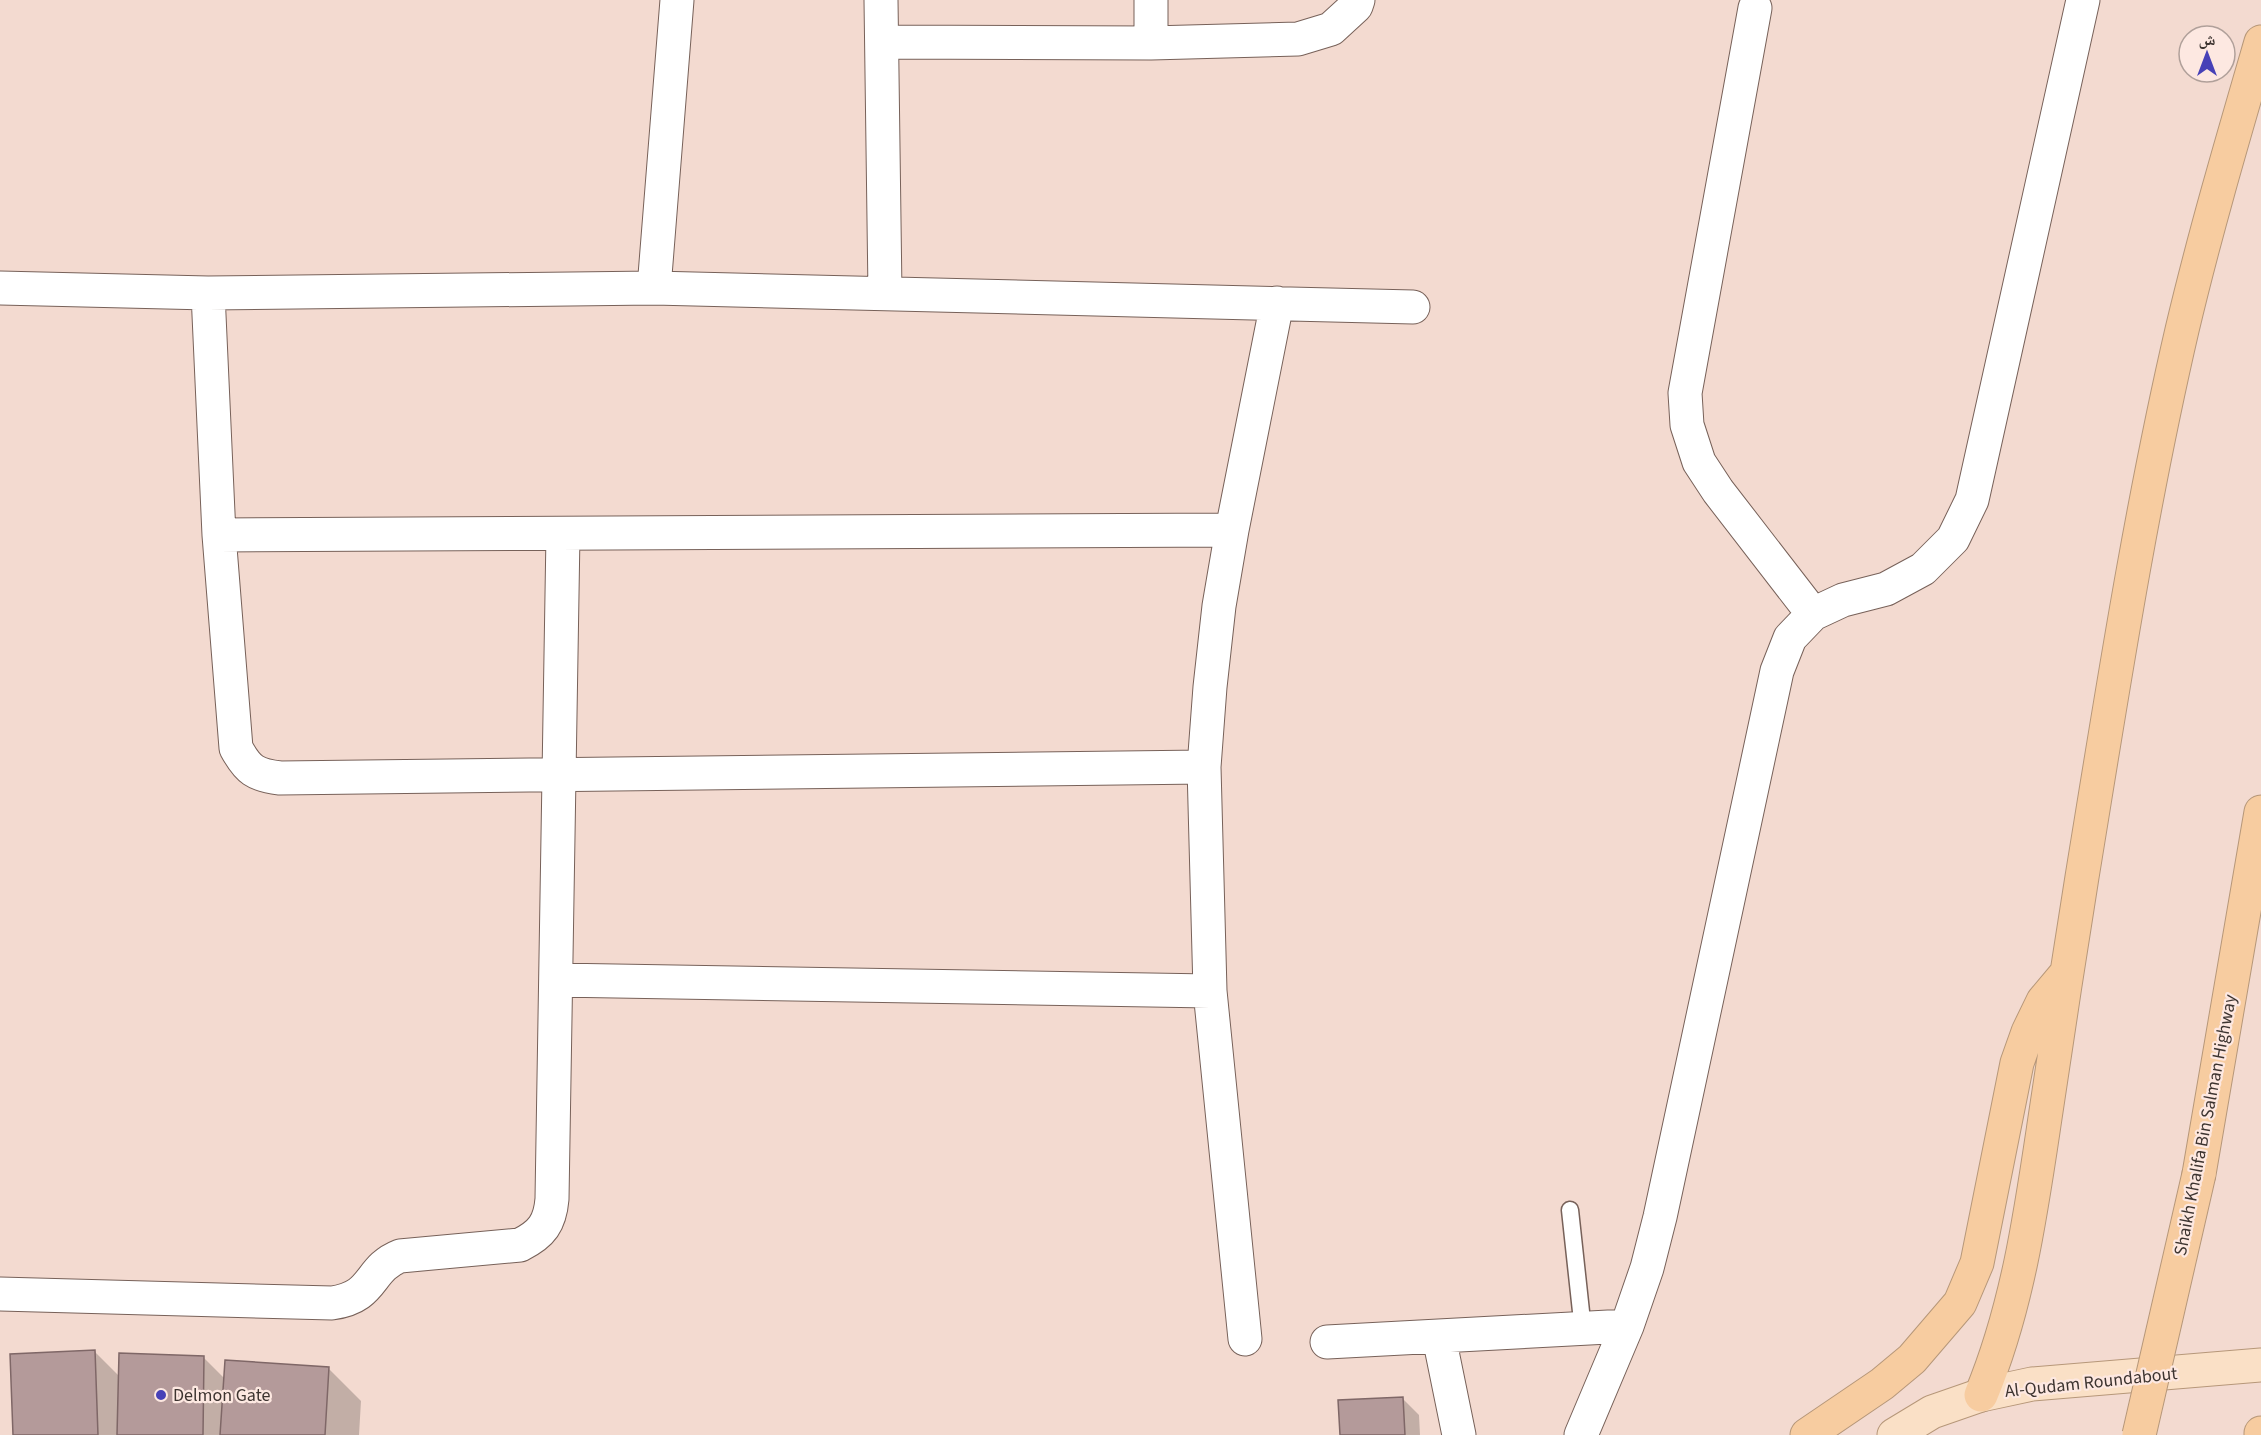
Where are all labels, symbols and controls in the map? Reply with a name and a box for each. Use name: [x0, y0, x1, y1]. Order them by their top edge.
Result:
north arrow: [2177, 24, 2237, 84]
text: ش: [2199, 29, 2216, 51]
street label: Shaikh Khalifa Bin Salman Highway: [2168, 992, 2243, 1258]
street label: Al-Qudam Roundabout: [2004, 1361, 2179, 1404]
place label: Delmon Gate: [173, 1383, 270, 1408]
marker: Delmon Gate: [154, 1388, 168, 1402]

